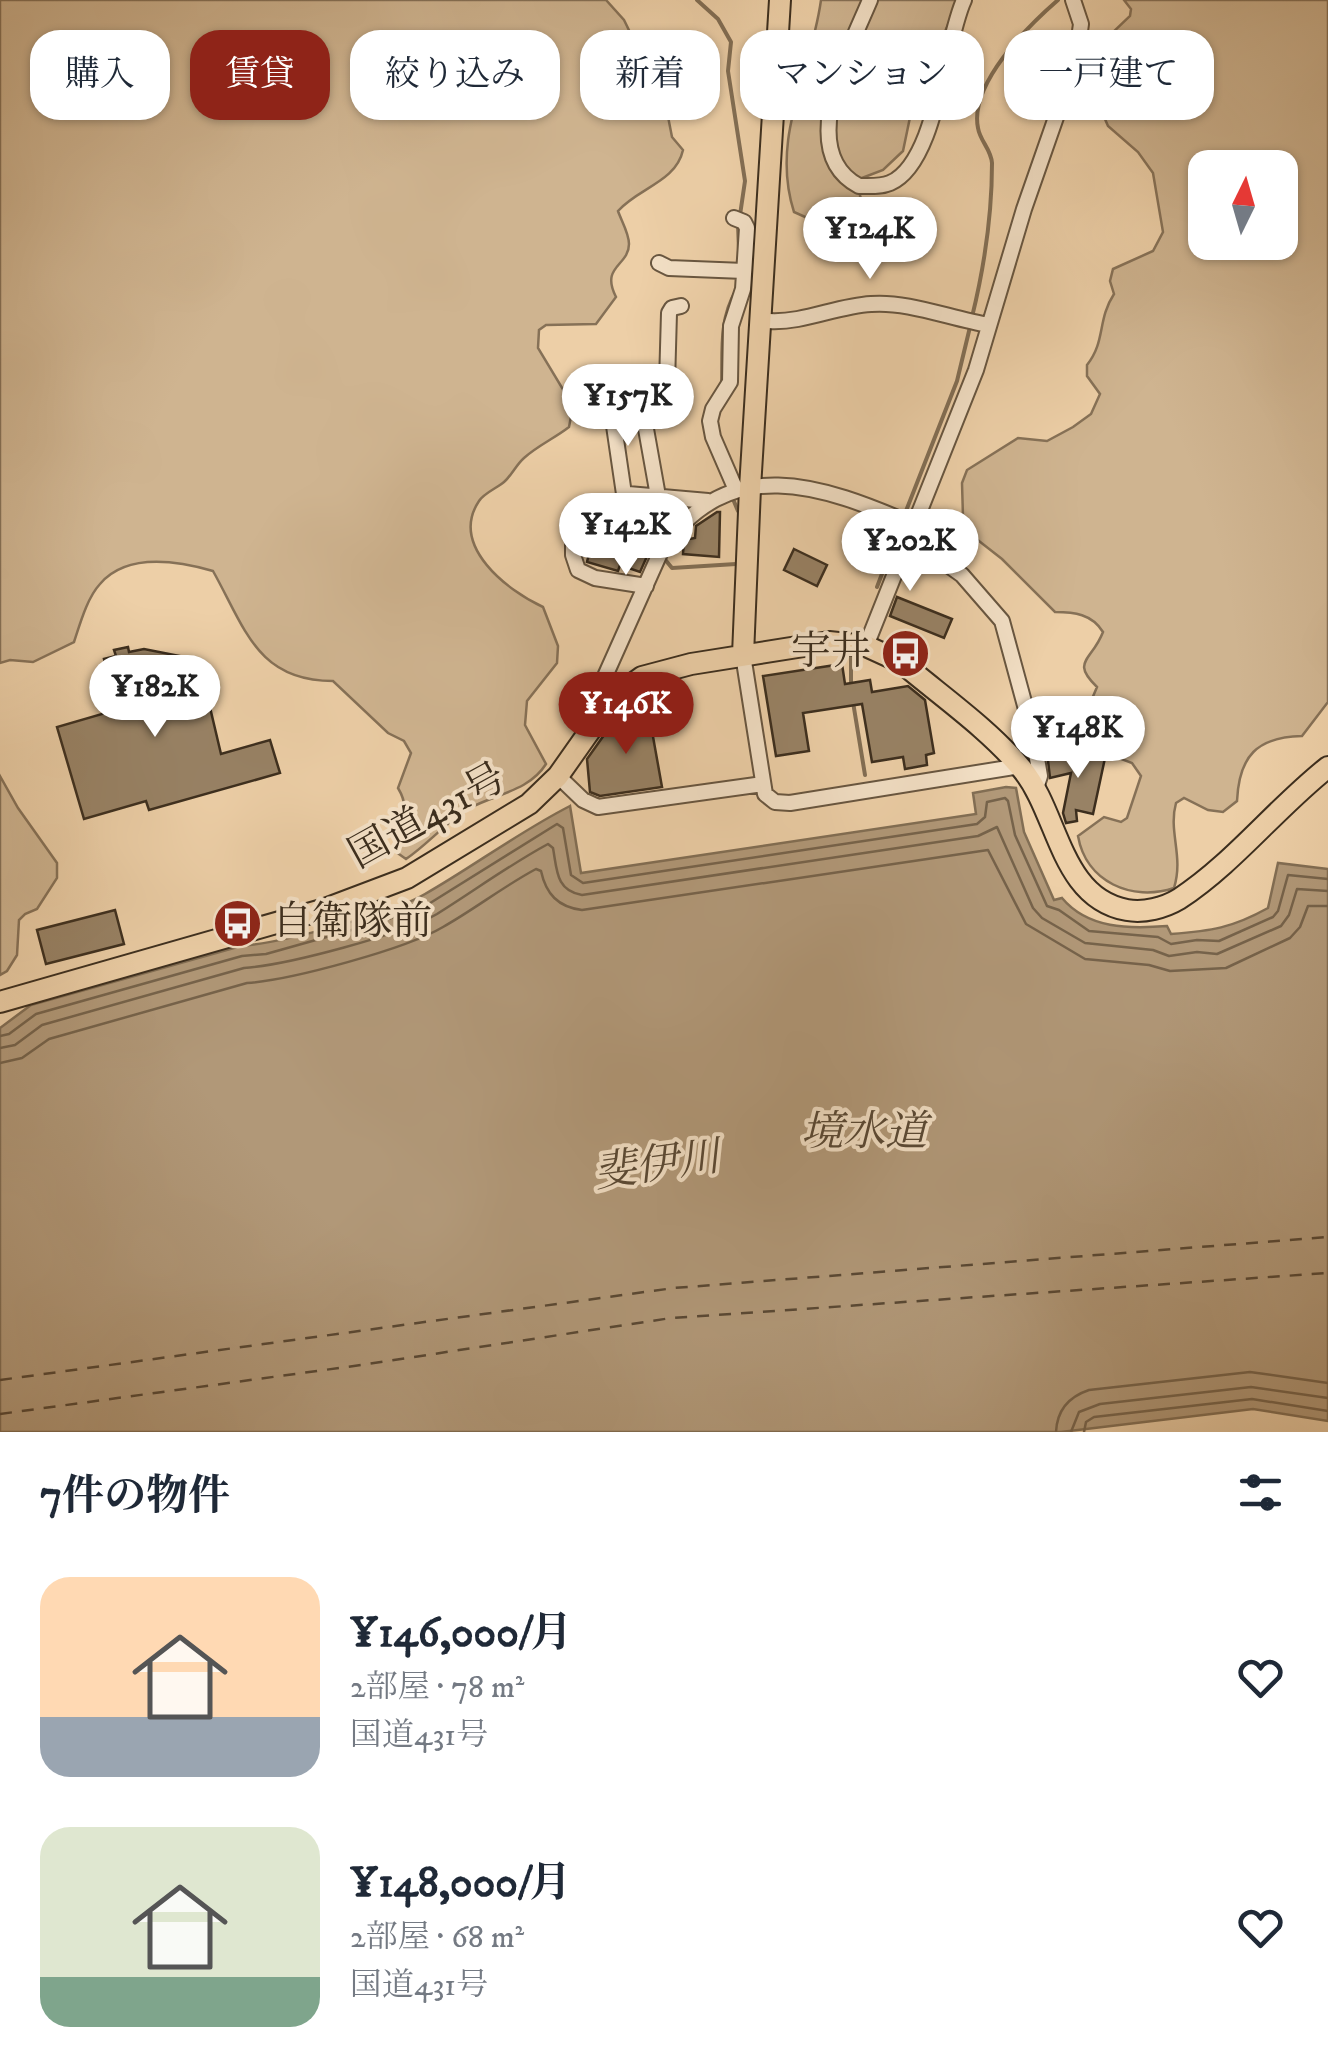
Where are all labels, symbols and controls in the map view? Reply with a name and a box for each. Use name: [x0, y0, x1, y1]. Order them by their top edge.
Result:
chip: 購入: [30, 30, 170, 120]
chip: 賃貸: [190, 30, 330, 120]
chip: 絞り込み: [350, 30, 560, 120]
chip: 新着: [580, 30, 720, 120]
chip: マンション: [740, 30, 984, 120]
chip: 一戸建て: [1004, 30, 1214, 120]
north arrow: [1188, 150, 1298, 260]
map controls: [1188, 150, 1298, 260]
pin: ¥124K: [800, 197, 940, 282]
text: ¥124K: [825, 209, 915, 249]
pin: ¥157K: [558, 364, 698, 449]
text: ¥157K: [584, 376, 672, 416]
pin: ¥142K: [556, 493, 696, 578]
text: ¥142K: [581, 505, 671, 545]
pin: ¥202K: [840, 509, 980, 594]
text: ¥202K: [864, 521, 956, 561]
bus stop icon: 宇井: [880, 627, 932, 679]
place label: 宇井: [791, 628, 871, 678]
pin: ¥182K: [85, 655, 225, 740]
text: ¥182K: [111, 667, 199, 707]
pin: ¥146K: [556, 672, 696, 757]
text: ¥146K: [581, 684, 671, 724]
pin: ¥148K: [1008, 696, 1148, 781]
text: ¥148K: [1033, 708, 1123, 748]
street label: 国道431号: [340, 753, 516, 881]
bus stop icon: 自衛隊前: [211, 897, 263, 949]
place label: 自衛隊前: [272, 898, 432, 948]
water label: 境水道: [801, 1107, 933, 1159]
water label: 斐伊川: [591, 1131, 727, 1201]
icon: filters: [1233, 1465, 1288, 1520]
text: 7件の物件: [40, 1471, 230, 1523]
text: ¥146,000/月: [350, 1608, 572, 1660]
icon: home: [120, 1617, 240, 1737]
icon: heart: [1233, 1650, 1288, 1705]
text: 2部屋 · 78 m²: [350, 1668, 524, 1708]
text: 国道431号: [350, 1716, 488, 1756]
text: ¥148,000/月: [350, 1858, 571, 1910]
icon: home: [120, 1867, 240, 1987]
icon: heart: [1233, 1900, 1288, 1955]
text: 2部屋 · 68 m²: [350, 1918, 524, 1958]
text: 国道431号: [350, 1966, 488, 2006]

